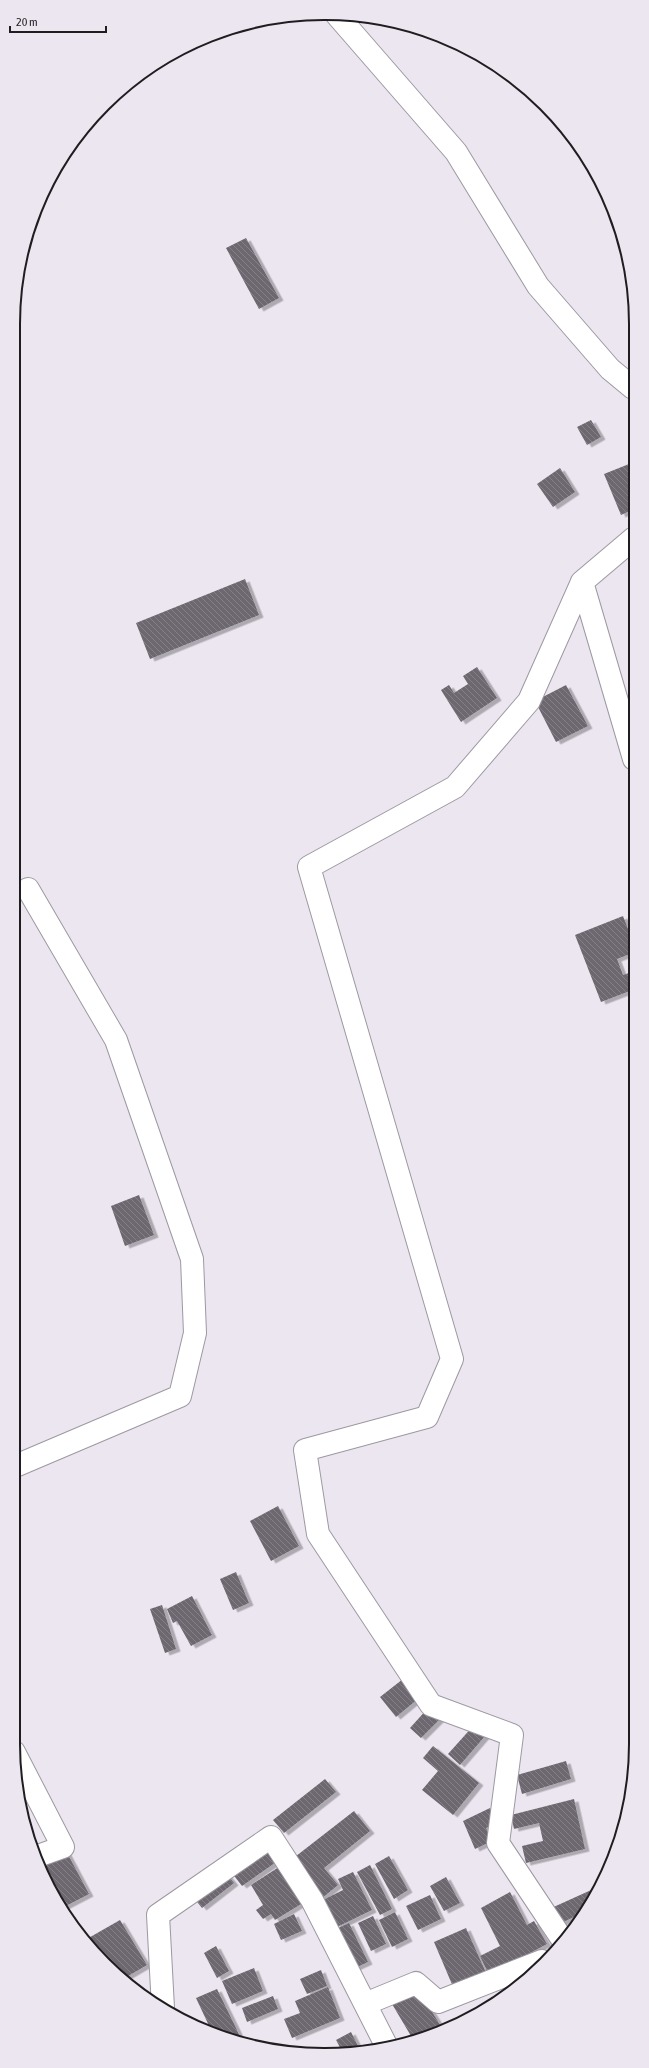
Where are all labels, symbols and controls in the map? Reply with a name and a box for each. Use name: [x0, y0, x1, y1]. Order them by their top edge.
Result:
scale bar: [10, 8, 106, 34]
text: 20 m: [16, 15, 38, 29]

